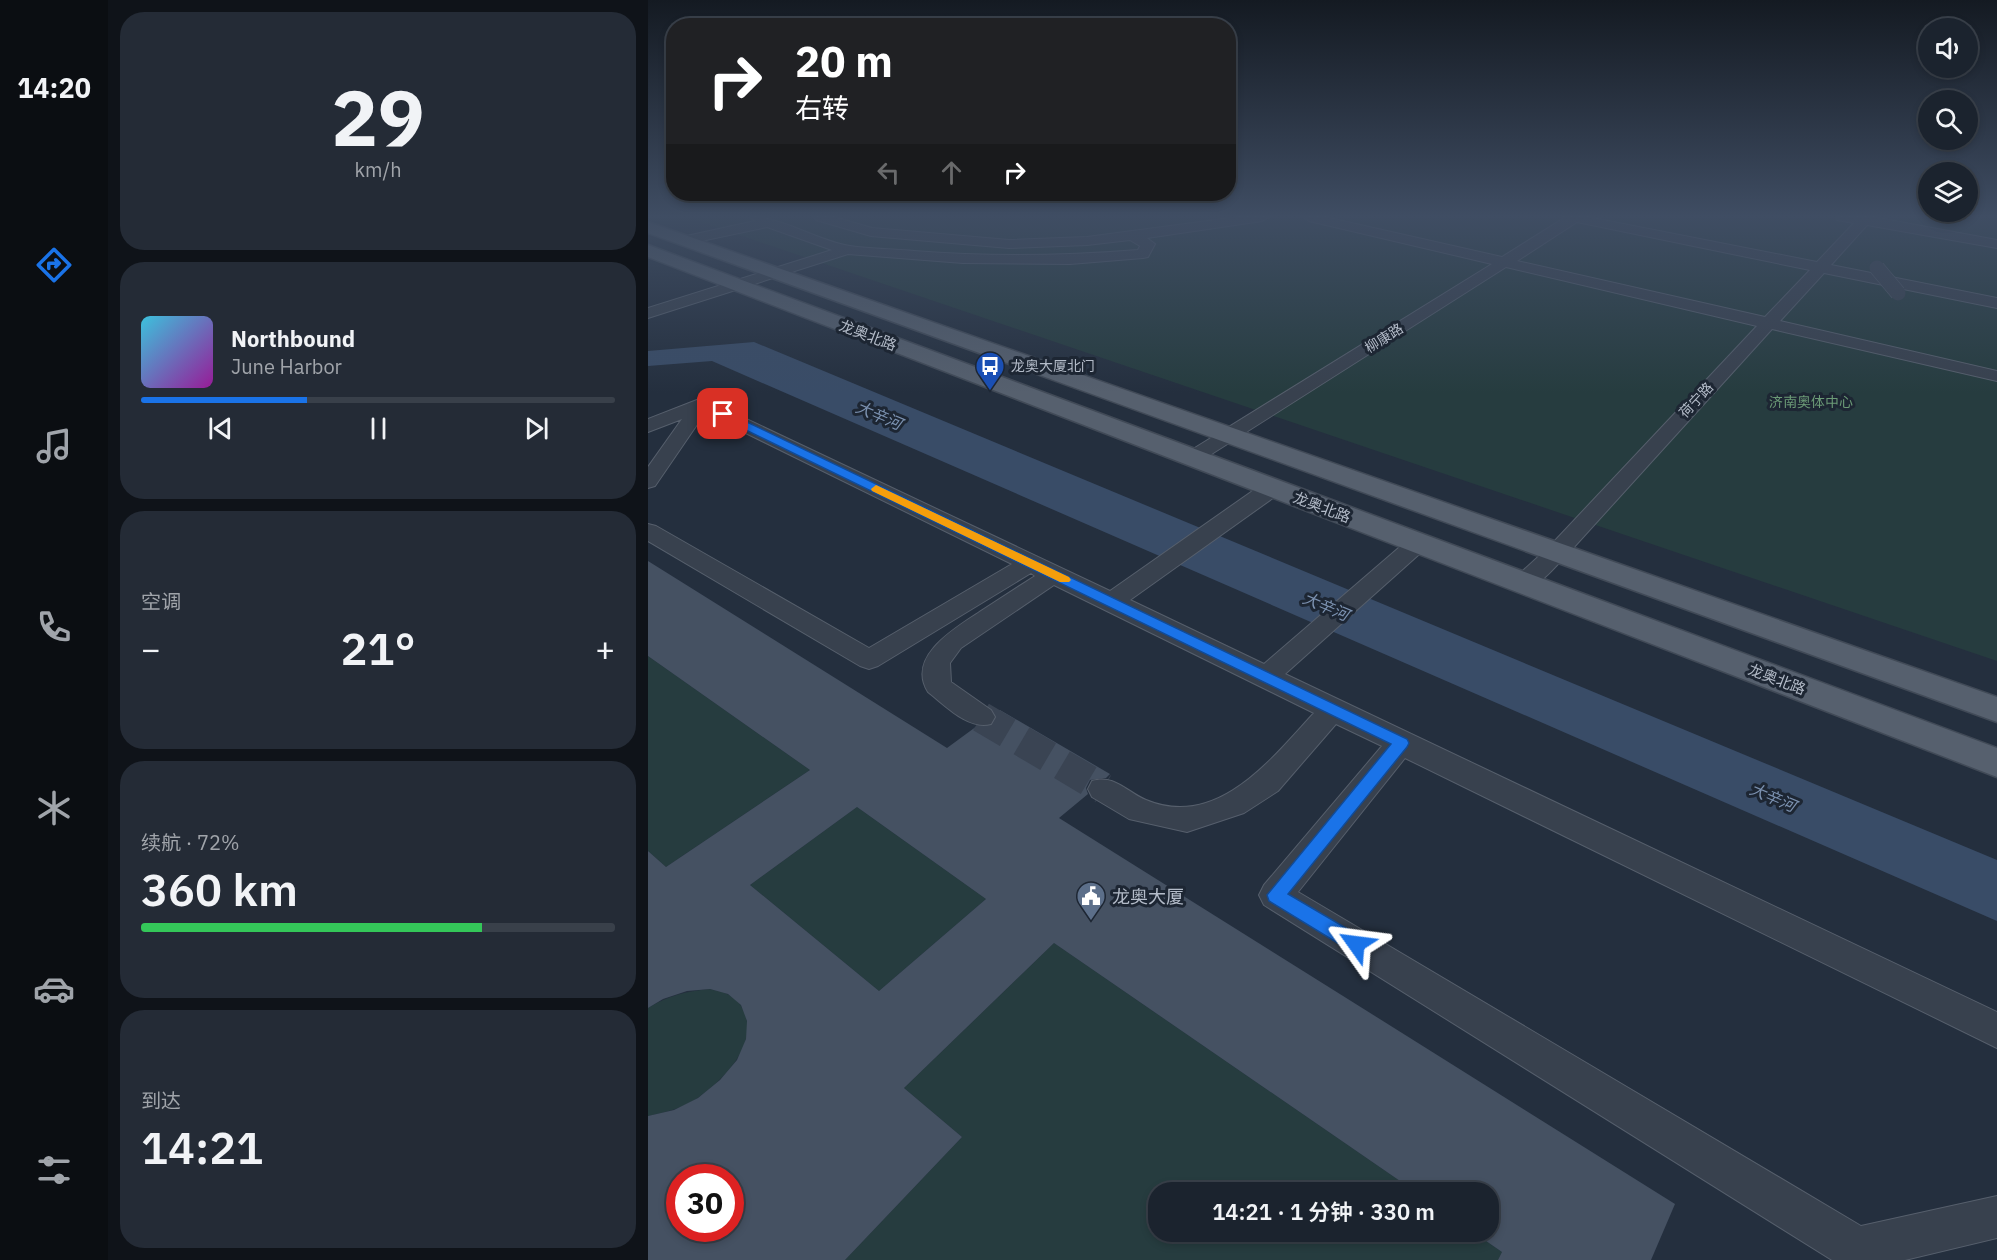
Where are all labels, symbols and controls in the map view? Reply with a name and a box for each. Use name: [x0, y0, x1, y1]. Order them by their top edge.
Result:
map controls: [1918, 18, 1978, 222]
button: sound: [1918, 18, 1978, 78]
text: 20 m: [795, 34, 893, 89]
icon: right: [696, 42, 774, 120]
text: 29: [331, 66, 425, 167]
text: 14:20: [17, 70, 91, 105]
text: 右转: [795, 90, 849, 125]
button: search: [1918, 90, 1978, 150]
text: km/h: [354, 156, 402, 183]
icon: left: [872, 156, 905, 189]
icon: ahead: [935, 156, 968, 189]
icon: right: [998, 156, 1031, 189]
button: layers: [1918, 162, 1978, 222]
icon: directions: [33, 244, 75, 286]
street label: 龙奥北路: [837, 315, 899, 355]
street label: 柳康路: [1361, 319, 1407, 357]
text: Northbound: [231, 324, 355, 353]
bus stop icon: 龙奥大厦北门: [974, 350, 1006, 392]
text: June Harbor: [231, 353, 342, 380]
place label: 龙奥大厦北门: [1011, 357, 1095, 375]
street label: 荷宁路: [1675, 379, 1717, 421]
pin: [697, 388, 748, 439]
park label: 济南奥体中心: [1769, 393, 1853, 411]
water label: 大辛河: [853, 396, 908, 435]
icon: arrive: [706, 397, 739, 430]
icon: previous: [204, 412, 237, 445]
icon: pause: [362, 412, 395, 445]
icon: next: [520, 412, 553, 445]
icon: music: [33, 425, 75, 467]
street label: 龙奥北路: [1291, 487, 1353, 527]
water label: 大辛河: [1300, 587, 1355, 626]
text: 空调: [141, 588, 181, 615]
icon: phone: [33, 606, 75, 648]
text: 21°: [340, 619, 416, 677]
text: −: [141, 627, 161, 670]
text: +: [595, 627, 615, 670]
street label: 龙奥北路: [1746, 659, 1808, 699]
water label: 大辛河: [1747, 778, 1802, 817]
icon: climate: [33, 787, 75, 829]
text: 续航 · 72%: [141, 829, 240, 856]
text: 360 km: [141, 860, 298, 918]
public building icon: 龙奥大厦: [1075, 880, 1107, 922]
place label: 龙奥大厦: [1112, 885, 1184, 908]
position arrow: [1324, 912, 1388, 976]
icon: car: [33, 968, 75, 1010]
text: 到达: [141, 1087, 181, 1114]
text: 14:21: [141, 1118, 263, 1176]
icon: filters: [33, 1149, 75, 1191]
speed limit sign: 30: [666, 1164, 744, 1242]
text: 14:21 · 1 分钟 · 330 m: [1212, 1197, 1435, 1226]

